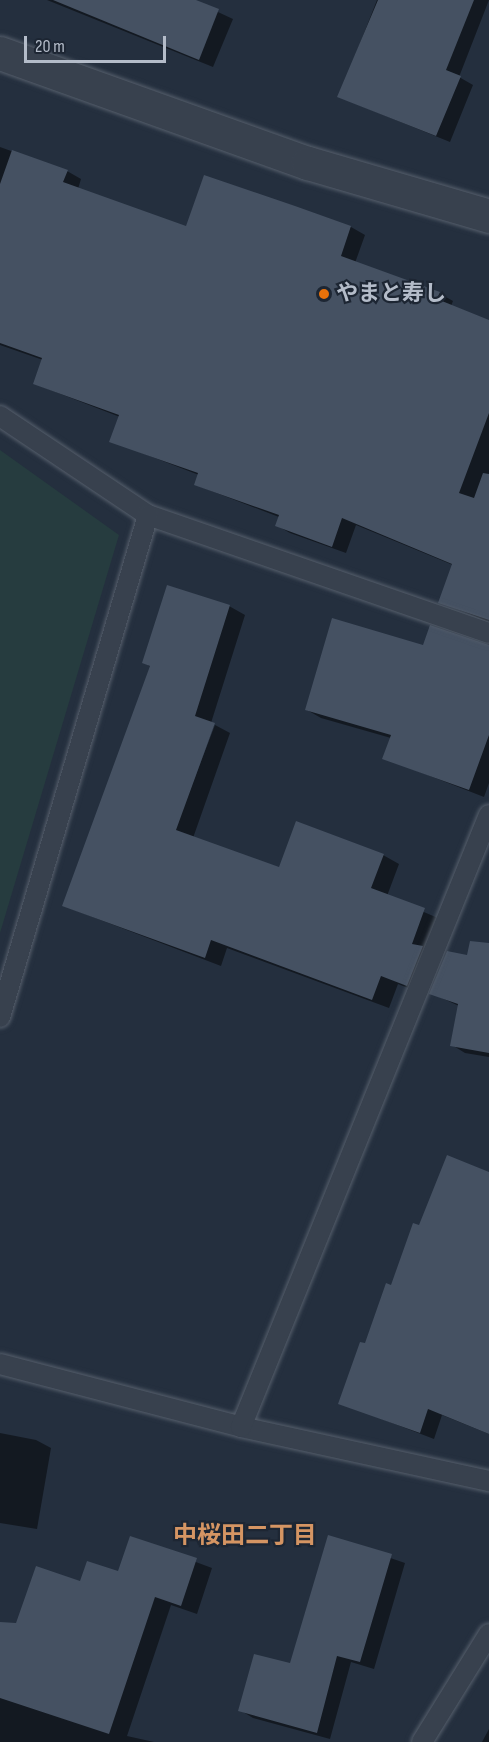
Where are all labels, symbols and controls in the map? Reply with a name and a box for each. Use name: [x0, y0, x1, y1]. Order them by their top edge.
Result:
scale bar: [27, 24, 170, 62]
text: 20 m: [35, 36, 65, 57]
place label: やまと寿し: [336, 281, 446, 307]
marker: やまと寿し: [317, 287, 331, 301]
district label: 中桜田二丁目: [173, 1522, 317, 1550]

